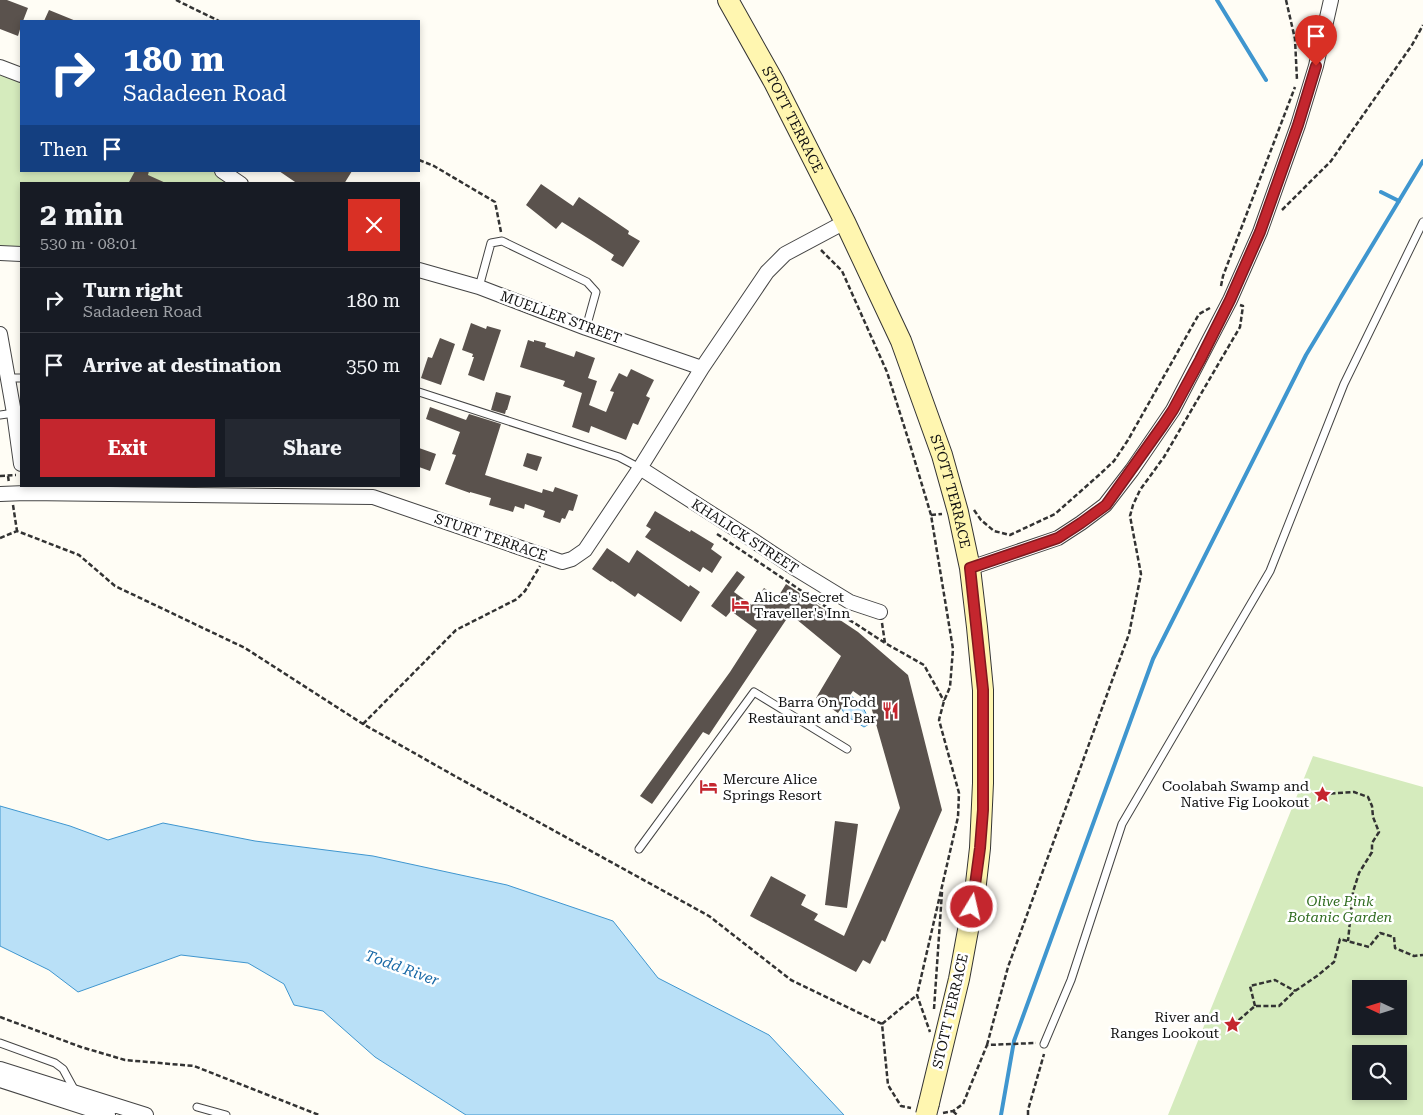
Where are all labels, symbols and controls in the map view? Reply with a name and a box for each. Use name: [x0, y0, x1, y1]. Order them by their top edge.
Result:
pin: [1295, 15, 1337, 66]
icon: arrive: [1302, 22, 1330, 50]
text: 180 m: [123, 39, 224, 80]
icon: right: [40, 40, 105, 105]
street label: STOTT TERRACE: [759, 63, 827, 175]
text: Sadadeen Road: [123, 81, 287, 106]
icon: arrive: [98, 135, 126, 163]
text: Then: [40, 138, 88, 161]
text: 2 min: [40, 197, 123, 232]
button: close: [348, 199, 400, 251]
text: 530 m · 08:01: [40, 234, 138, 253]
text: Turn right: [83, 279, 183, 302]
icon: right: [40, 286, 68, 314]
street label: MUELLER STREET: [498, 288, 624, 346]
text: 180 m: [346, 289, 400, 312]
text: Sadadeen Road: [83, 302, 202, 321]
icon: arrive: [40, 351, 68, 379]
text: Arrive at destination: [83, 354, 281, 377]
text: 350 m: [346, 354, 400, 377]
button: Exit: [40, 419, 215, 477]
button: Share: [225, 419, 400, 477]
street label: STOTT TERRACE: [927, 432, 974, 550]
street label: KHALICK STREET: [689, 495, 801, 577]
street label: STURT TERRACE: [433, 510, 549, 564]
place label: Alice's Secret Traveller's Inn: [754, 589, 850, 621]
hotel icon: Alice's Secret Traveller's Inn: [730, 595, 750, 615]
place label: Barra On Todd Restaurant and Bar: [748, 694, 876, 726]
restaurant icon: Barra On Todd Restaurant and Bar: [880, 700, 900, 720]
place label: Mercure Alice Springs Resort: [723, 771, 822, 803]
hotel icon: Mercure Alice Springs Resort: [699, 777, 719, 797]
place label: Coolabah Swamp and Native Fig Lookout: [1162, 778, 1309, 810]
place icon: Coolabah Swamp and Native Fig Lookout: [1313, 784, 1333, 804]
position arrow: [945, 880, 997, 932]
park label: Olive Pink Botanic Garden: [1287, 893, 1393, 925]
water label: Todd River: [363, 946, 442, 990]
street label: STOTT TERRACE: [929, 952, 971, 1070]
north arrow: [1352, 980, 1408, 1035]
map controls: [1352, 980, 1407, 1100]
place label: River and Ranges Lookout: [1110, 1009, 1219, 1041]
place icon: River and Ranges Lookout: [1223, 1015, 1243, 1035]
button: search: [1352, 1045, 1407, 1100]

